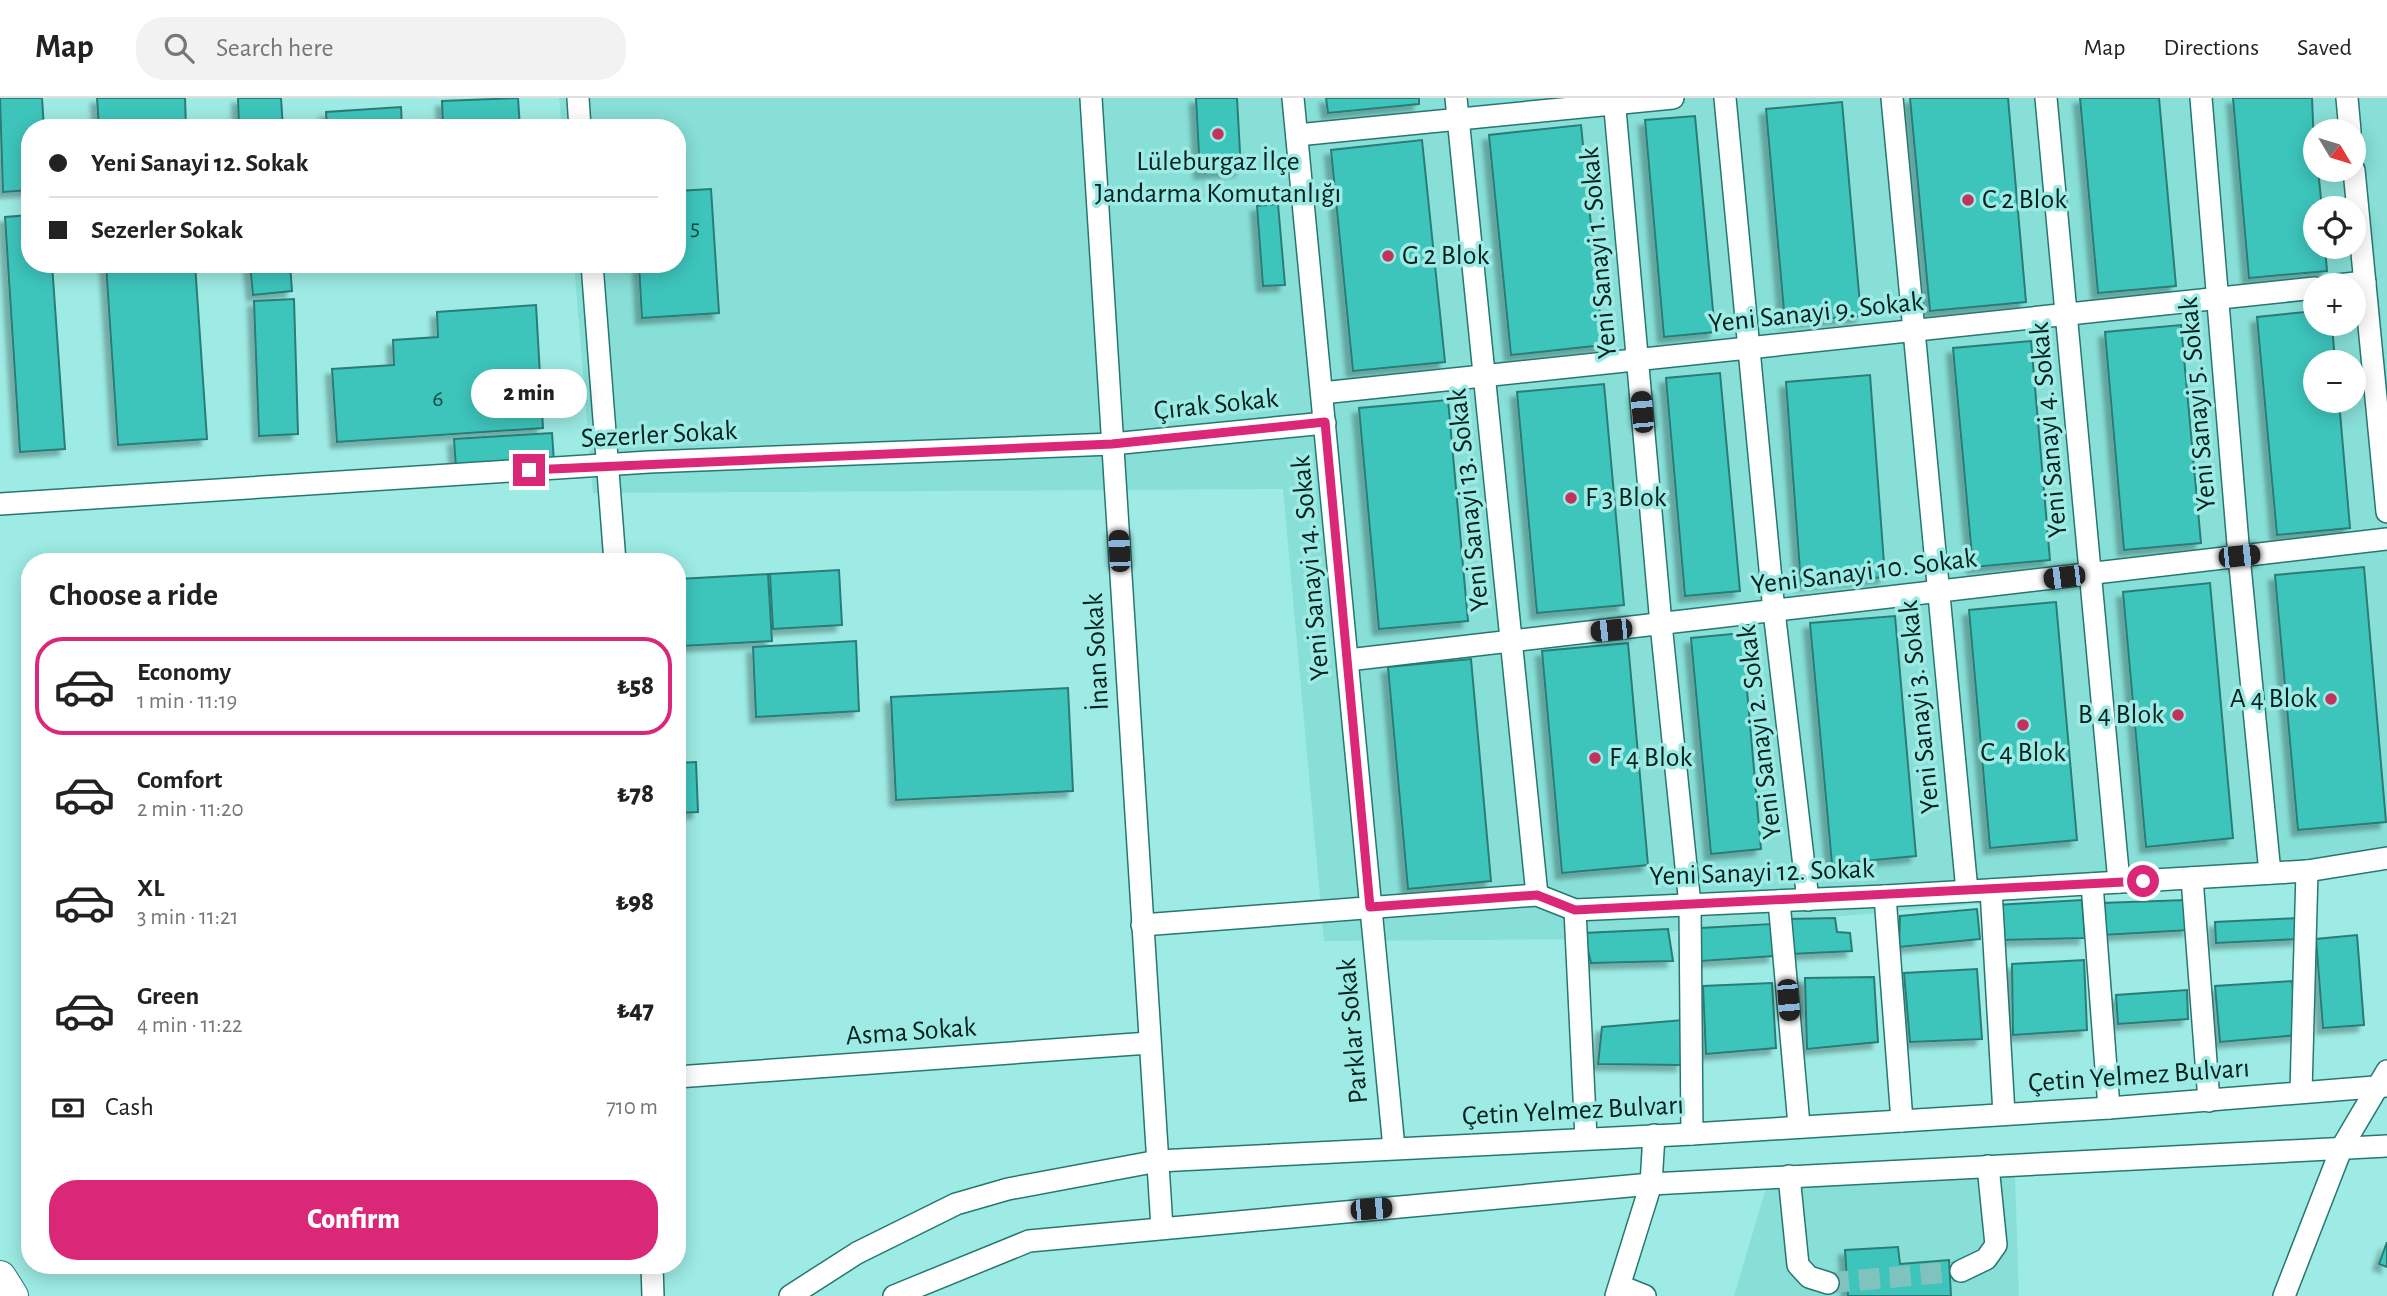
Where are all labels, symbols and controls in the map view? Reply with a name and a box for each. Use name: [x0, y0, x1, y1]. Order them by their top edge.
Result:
search box: [136, 17, 626, 80]
icon: search: [160, 29, 198, 67]
text: Map: [35, 31, 94, 64]
text: Search here: [216, 35, 334, 61]
text: Map: [2083, 36, 2125, 60]
text: Directions: [2163, 36, 2259, 60]
text: Saved: [2297, 36, 2352, 60]
north arrow: [2303, 119, 2366, 182]
map controls: [2303, 119, 2366, 413]
marker: Lüleburgaz İlçe Jandarma Komutanlığı: [1210, 126, 1226, 142]
place label: Lüleburgaz İlçe Jandarma Komutanlığı: [1095, 146, 1341, 208]
street label: Yeni Sanayi 1. Sokak: [1576, 146, 1622, 360]
text: Yeni Sanayi 12. Sokak: [91, 150, 309, 176]
place label: C 2 Blok: [1982, 186, 2067, 214]
marker: C 2 Blok: [1960, 192, 1976, 208]
button: locate: [2303, 196, 2366, 259]
house number: 5: [690, 216, 700, 240]
text: Sezerler Sokak: [91, 217, 243, 243]
place label: G 2 Blok: [1402, 242, 1489, 270]
marker: G 2 Blok: [1380, 248, 1396, 264]
button: +: [2303, 273, 2366, 336]
street label: Yeni Sanayi 9. Sokak: [1707, 288, 1925, 338]
street label: Yeni Sanayi 5. Sokak: [2175, 296, 2221, 512]
street label: Yeni Sanayi 4. Sokak: [2026, 321, 2072, 539]
button: −: [2303, 350, 2366, 413]
callout: 2 min: [471, 368, 587, 418]
text: 2 min: [503, 382, 555, 405]
street label: Çırak Sokak: [1153, 385, 1280, 425]
house number: 6: [432, 387, 444, 411]
street label: Yeni Sanayi 13. Sokak: [1443, 387, 1495, 613]
car: [1630, 390, 1655, 434]
street label: Sezerler Sokak: [580, 417, 738, 453]
route end: [513, 454, 545, 486]
street label: Yeni Sanayi 14. Sokak: [1287, 454, 1335, 682]
place label: F 3 Blok: [1585, 484, 1667, 512]
marker: F 3 Blok: [1563, 490, 1579, 506]
car: [1108, 529, 1131, 573]
car: [2218, 543, 2261, 569]
street label: Yeni Sanayi 10. Sokak: [1750, 544, 1979, 600]
car: [2042, 564, 2087, 590]
text: Choose a ride: [49, 579, 218, 611]
street label: İnan Sokak: [1078, 592, 1114, 712]
street label: Yeni Sanayi 3. Sokak: [1895, 599, 1945, 815]
car: [1590, 617, 1633, 643]
street label: Yeni Sanayi 2. Sokak: [1733, 623, 1787, 841]
icon: car: [53, 655, 116, 718]
text: Economy: [137, 659, 231, 685]
text: ₺58: [617, 673, 654, 699]
place label: A 4 Blok: [2230, 685, 2317, 713]
text: 1 min · 11:19: [137, 690, 237, 713]
marker: A 4 Blok: [2323, 691, 2339, 707]
place label: B 4 Blok: [2078, 701, 2164, 729]
marker: B 4 Blok: [2170, 707, 2186, 723]
marker: C 4 Blok: [2015, 717, 2031, 733]
place label: C 4 Blok: [1980, 739, 2066, 767]
place label: F 4 Blok: [1609, 744, 1693, 772]
marker: F 4 Blok: [1587, 750, 1603, 766]
icon: car: [53, 763, 116, 826]
text: Comfort: [137, 767, 222, 793]
text: ₺78: [617, 781, 654, 807]
text: 2 min · 11:20: [137, 798, 244, 821]
street label: Yeni Sanayi 12. Sokak: [1649, 855, 1875, 891]
route start: [2127, 865, 2159, 897]
icon: car: [53, 871, 116, 934]
text: XL: [137, 875, 164, 901]
text: ₺98: [616, 889, 654, 915]
text: 3 min · 11:21: [137, 906, 238, 929]
street label: Parklar Sokak: [1333, 957, 1373, 1105]
car: [1776, 978, 1801, 1022]
icon: car: [53, 979, 116, 1042]
text: Green: [137, 983, 199, 1009]
text: ₺47: [617, 997, 654, 1023]
street label: Asma Sokak: [845, 1013, 977, 1051]
text: 4 min · 11:22: [137, 1014, 243, 1037]
street label: Çetin Yelmez Bulvarı: [2027, 1054, 2251, 1098]
icon: cash: [49, 1089, 87, 1127]
street label: Çetin Yelmez Bulvarı: [1461, 1091, 1685, 1131]
text: Cash: [105, 1094, 154, 1120]
text: 710 m: [606, 1096, 658, 1119]
button: Confirm: [49, 1180, 658, 1260]
car: [1350, 1197, 1393, 1221]

